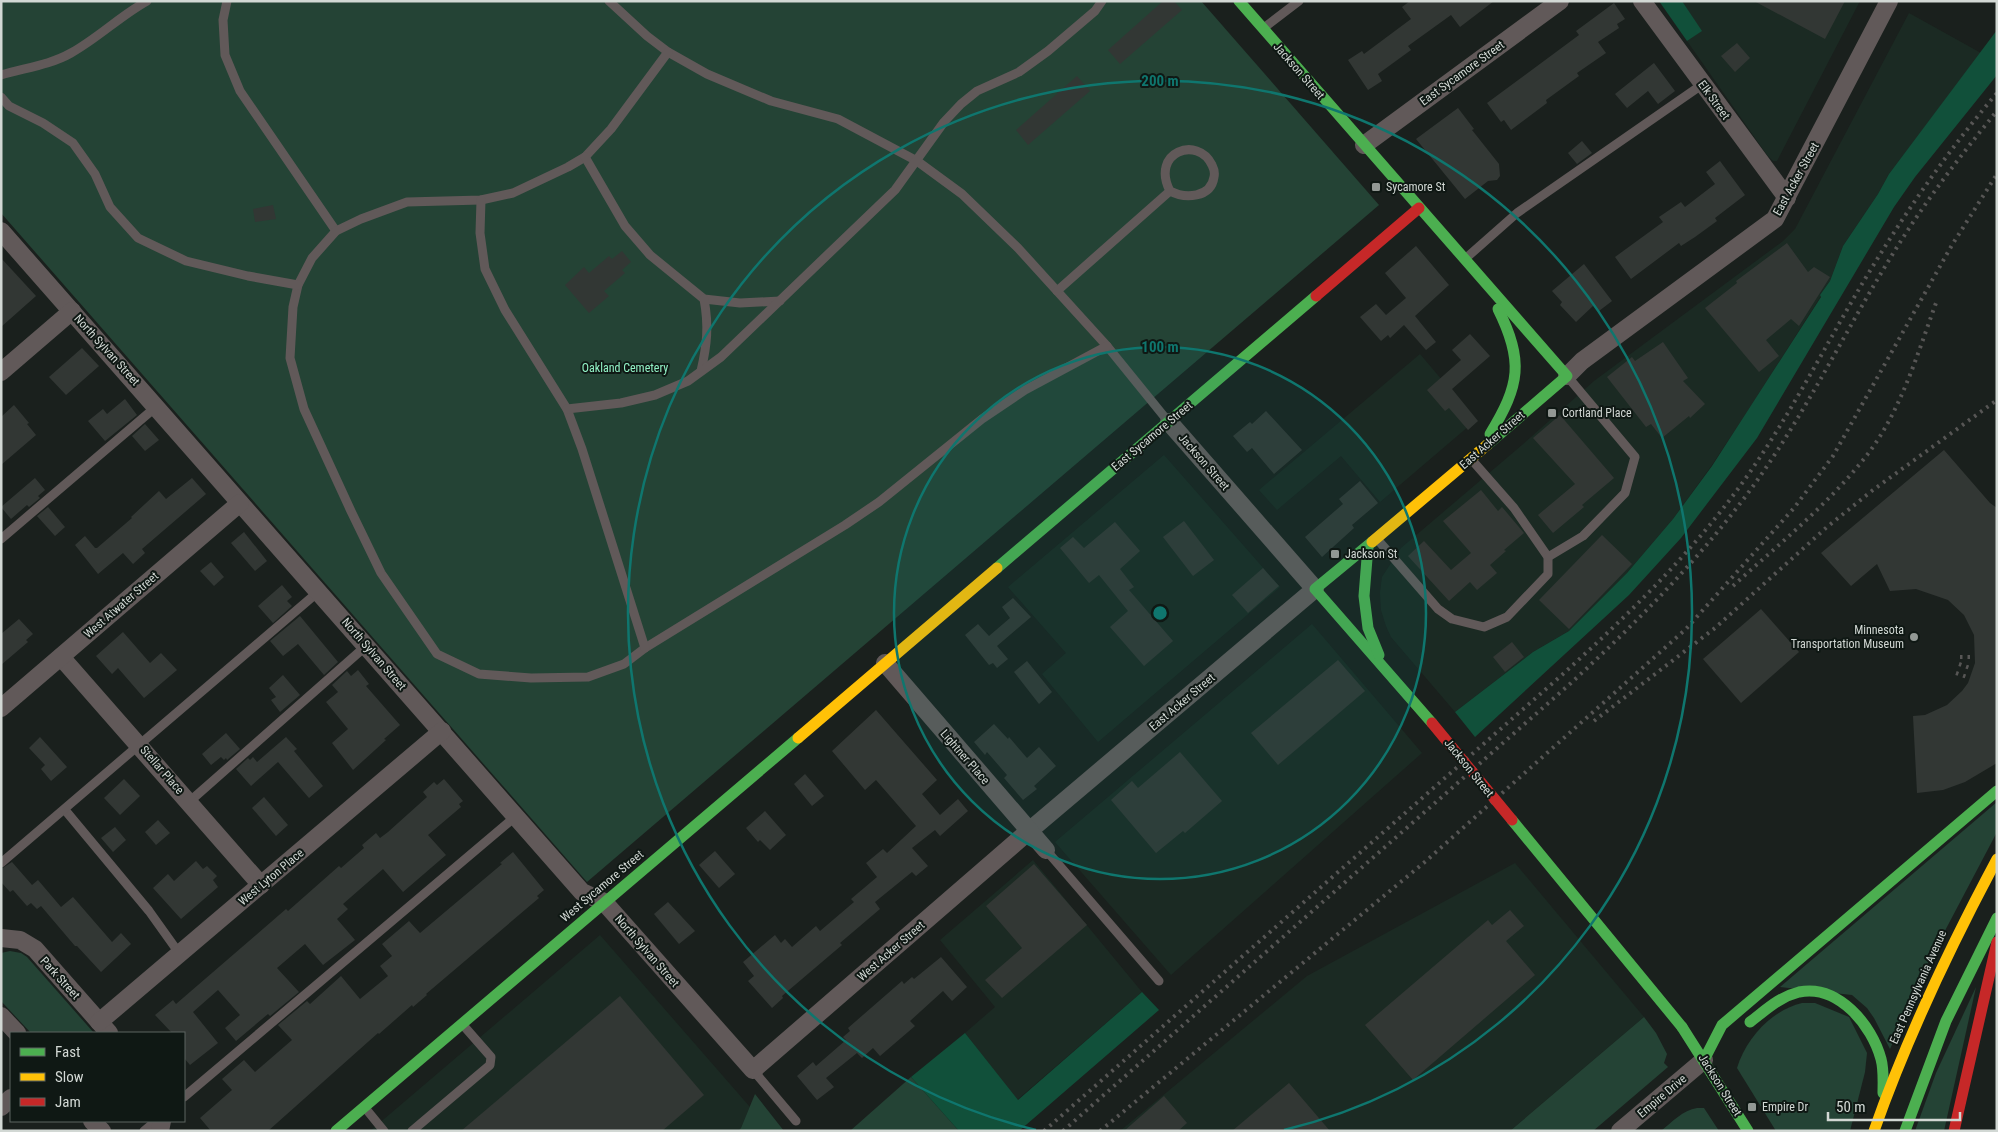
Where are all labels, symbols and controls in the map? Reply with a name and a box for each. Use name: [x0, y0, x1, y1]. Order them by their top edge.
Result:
street label: East Sycamore Street: [1417, 37, 1507, 108]
street label: Jackson Street: [1271, 40, 1328, 103]
text: 200 m: [1141, 72, 1179, 90]
street label: Elk Street: [1695, 78, 1733, 123]
street label: East Acker Street: [1770, 140, 1822, 218]
place label: Sycamore St: [1386, 180, 1446, 194]
marker: Sycamore St: [1370, 181, 1382, 193]
street label: North Sylvan Street: [71, 312, 143, 389]
text: 100 m: [1141, 338, 1179, 356]
park label: Oakland Cemetery: [582, 361, 668, 375]
street label: East Sycamore Street: [1109, 398, 1196, 474]
place label: Cortland Place: [1562, 406, 1632, 420]
marker: Cortland Place: [1546, 407, 1558, 419]
street label: East Acker Street: [1457, 408, 1528, 472]
street label: Jackson Street: [1176, 431, 1233, 494]
place label: Jackson St: [1345, 547, 1398, 561]
marker: Jackson St: [1329, 548, 1341, 560]
street label: West Atwater Street: [81, 569, 161, 641]
centre of rings: [1151, 604, 1169, 622]
street label: North Sylvan Street: [339, 615, 409, 693]
place label: Minnesota Transportation Museum: [1791, 623, 1904, 651]
marker: Minnesota Transportation Museum: [1908, 631, 1920, 643]
street label: East Acker Street: [1146, 670, 1218, 734]
street label: Lightner Place: [937, 727, 993, 787]
street label: Jackson Street: [1441, 736, 1497, 800]
street label: Stellar Place: [137, 743, 187, 797]
street label: West Lyton Place: [236, 845, 307, 908]
street label: West Sycamore Street: [558, 847, 647, 925]
street label: North Sylvan Street: [612, 912, 682, 990]
street label: West Acker Street: [855, 918, 928, 984]
street label: East Pennsylvania Avenue: [1887, 928, 1950, 1046]
street label: Park Street: [37, 954, 83, 1002]
legend: [10, 1032, 185, 1122]
text: Fast: [55, 1043, 80, 1061]
street label: Jackson Street: [1695, 1051, 1745, 1119]
text: Slow: [55, 1068, 84, 1086]
street label: Empire Drive: [1635, 1071, 1690, 1121]
scale bar: [1828, 1090, 1960, 1122]
text: Jam: [55, 1093, 81, 1111]
text: 50 m: [1836, 1098, 1866, 1116]
place label: Empire Dr: [1762, 1100, 1808, 1114]
marker: Empire Dr: [1746, 1101, 1758, 1113]

